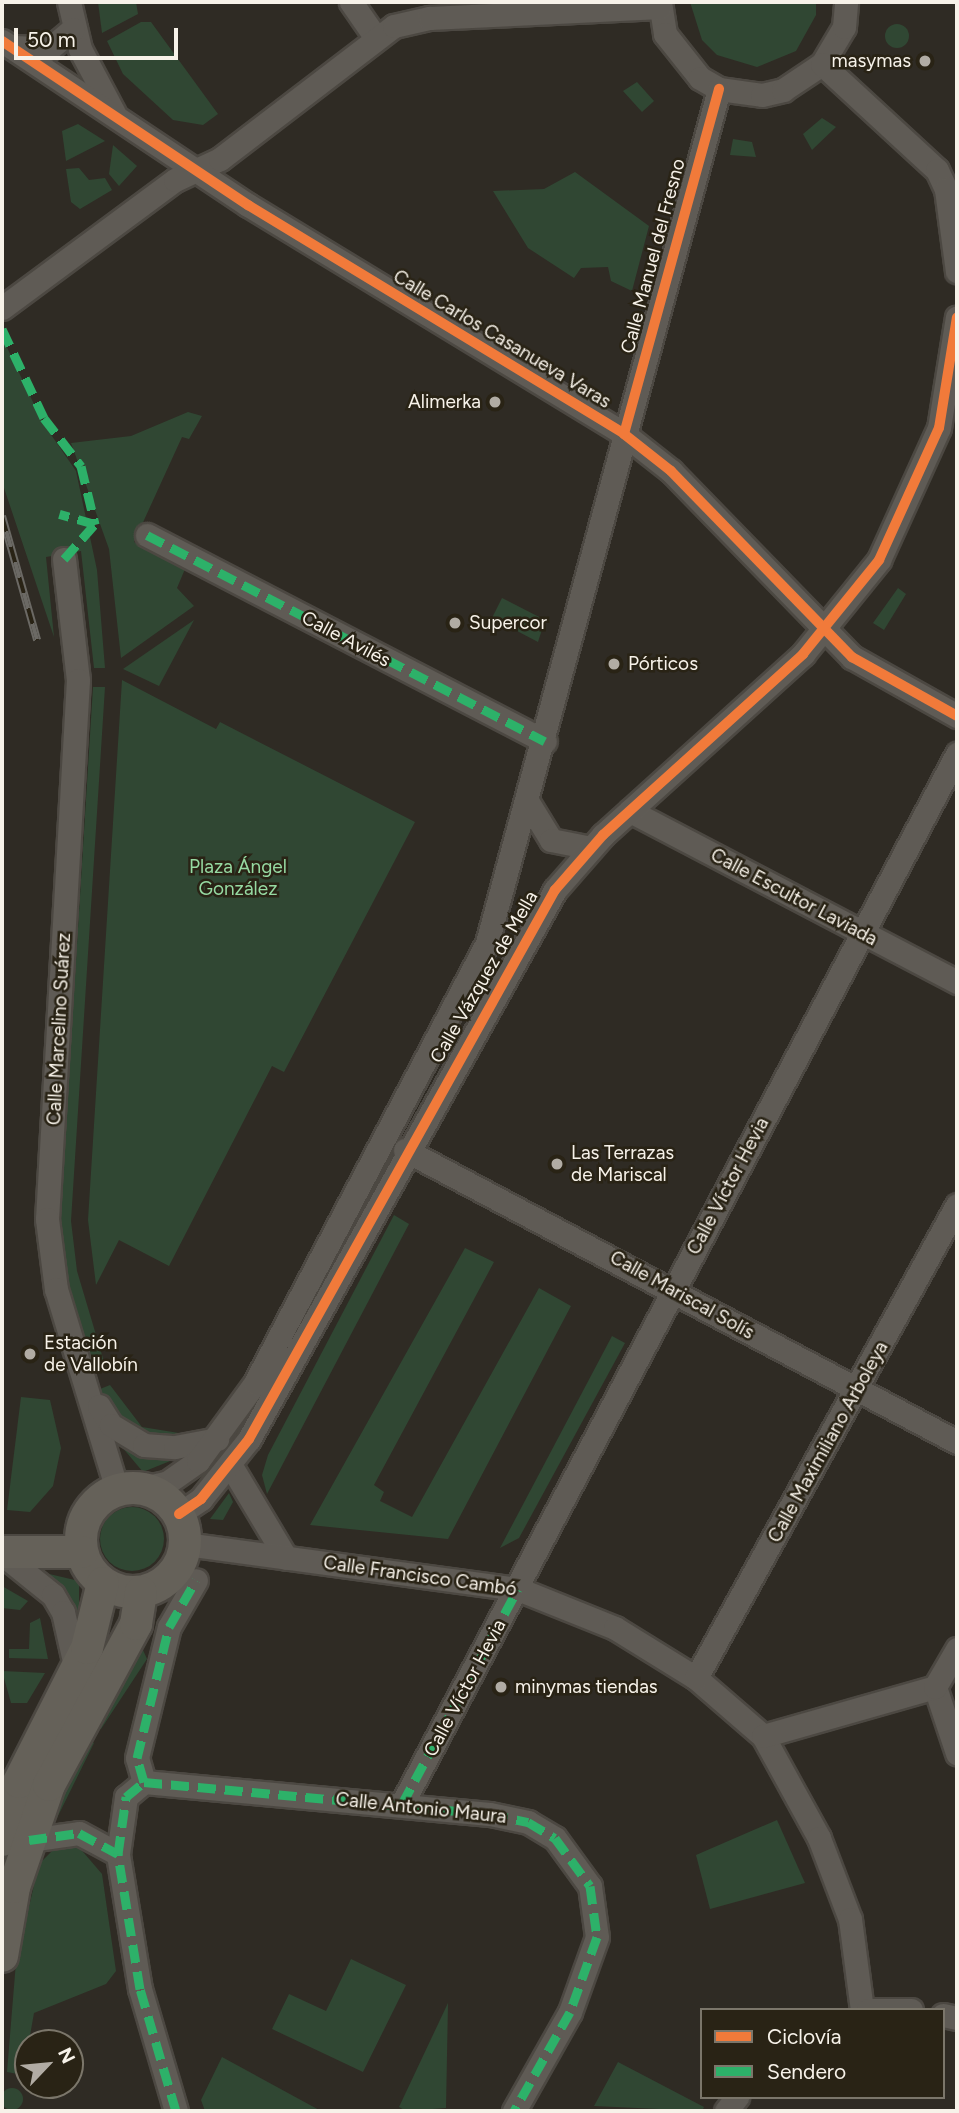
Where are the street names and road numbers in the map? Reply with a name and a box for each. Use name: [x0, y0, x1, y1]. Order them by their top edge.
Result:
street label: Calle Manuel del Fresno: [616, 156, 690, 356]
street label: Calle Carlos Casanueva Varas: [389, 265, 615, 413]
street label: Calle Avilés: [298, 606, 394, 672]
street label: Calle Escultor Laviada: [707, 843, 881, 951]
street label: Calle Vázquez de Mella: [425, 887, 543, 1067]
street label: Calle Marcelino Suárez: [43, 932, 75, 1126]
street label: Calle Víctor Hevia: [682, 1113, 774, 1259]
street label: Calle Mariscal Solís: [606, 1246, 758, 1344]
street label: Calle Maximiliano Arboleya: [763, 1337, 893, 1547]
street label: Calle Francisco Cambó: [322, 1551, 518, 1601]
street label: Calle Víctor Hevia: [419, 1615, 511, 1761]
street label: Calle Antonio Maura: [334, 1788, 508, 1828]

